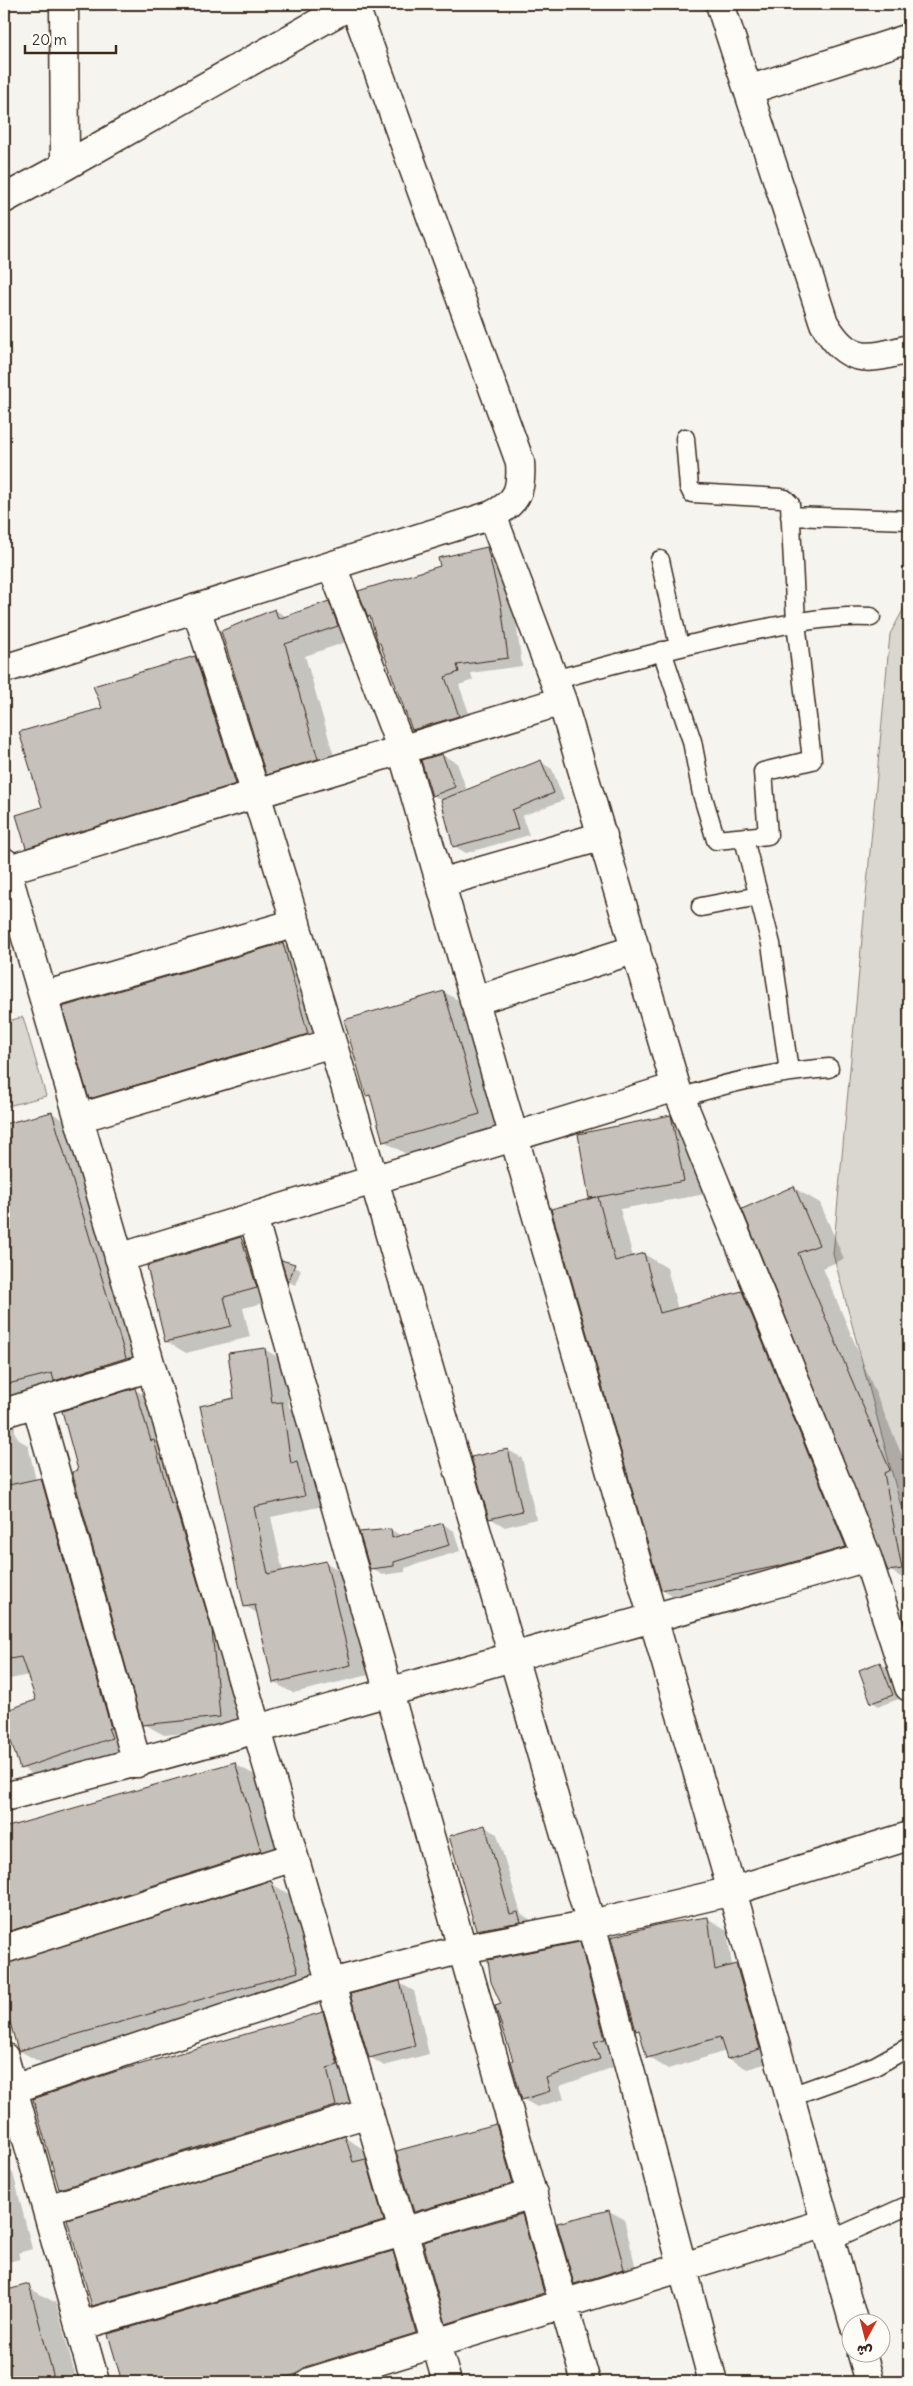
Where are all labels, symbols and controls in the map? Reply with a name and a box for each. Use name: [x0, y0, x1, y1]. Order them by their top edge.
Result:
scale bar: [25, 22, 116, 54]
text: 20 m: [32, 30, 67, 49]
north arrow: [840, 2314, 890, 2364]
text: ش: [856, 2341, 873, 2361]

